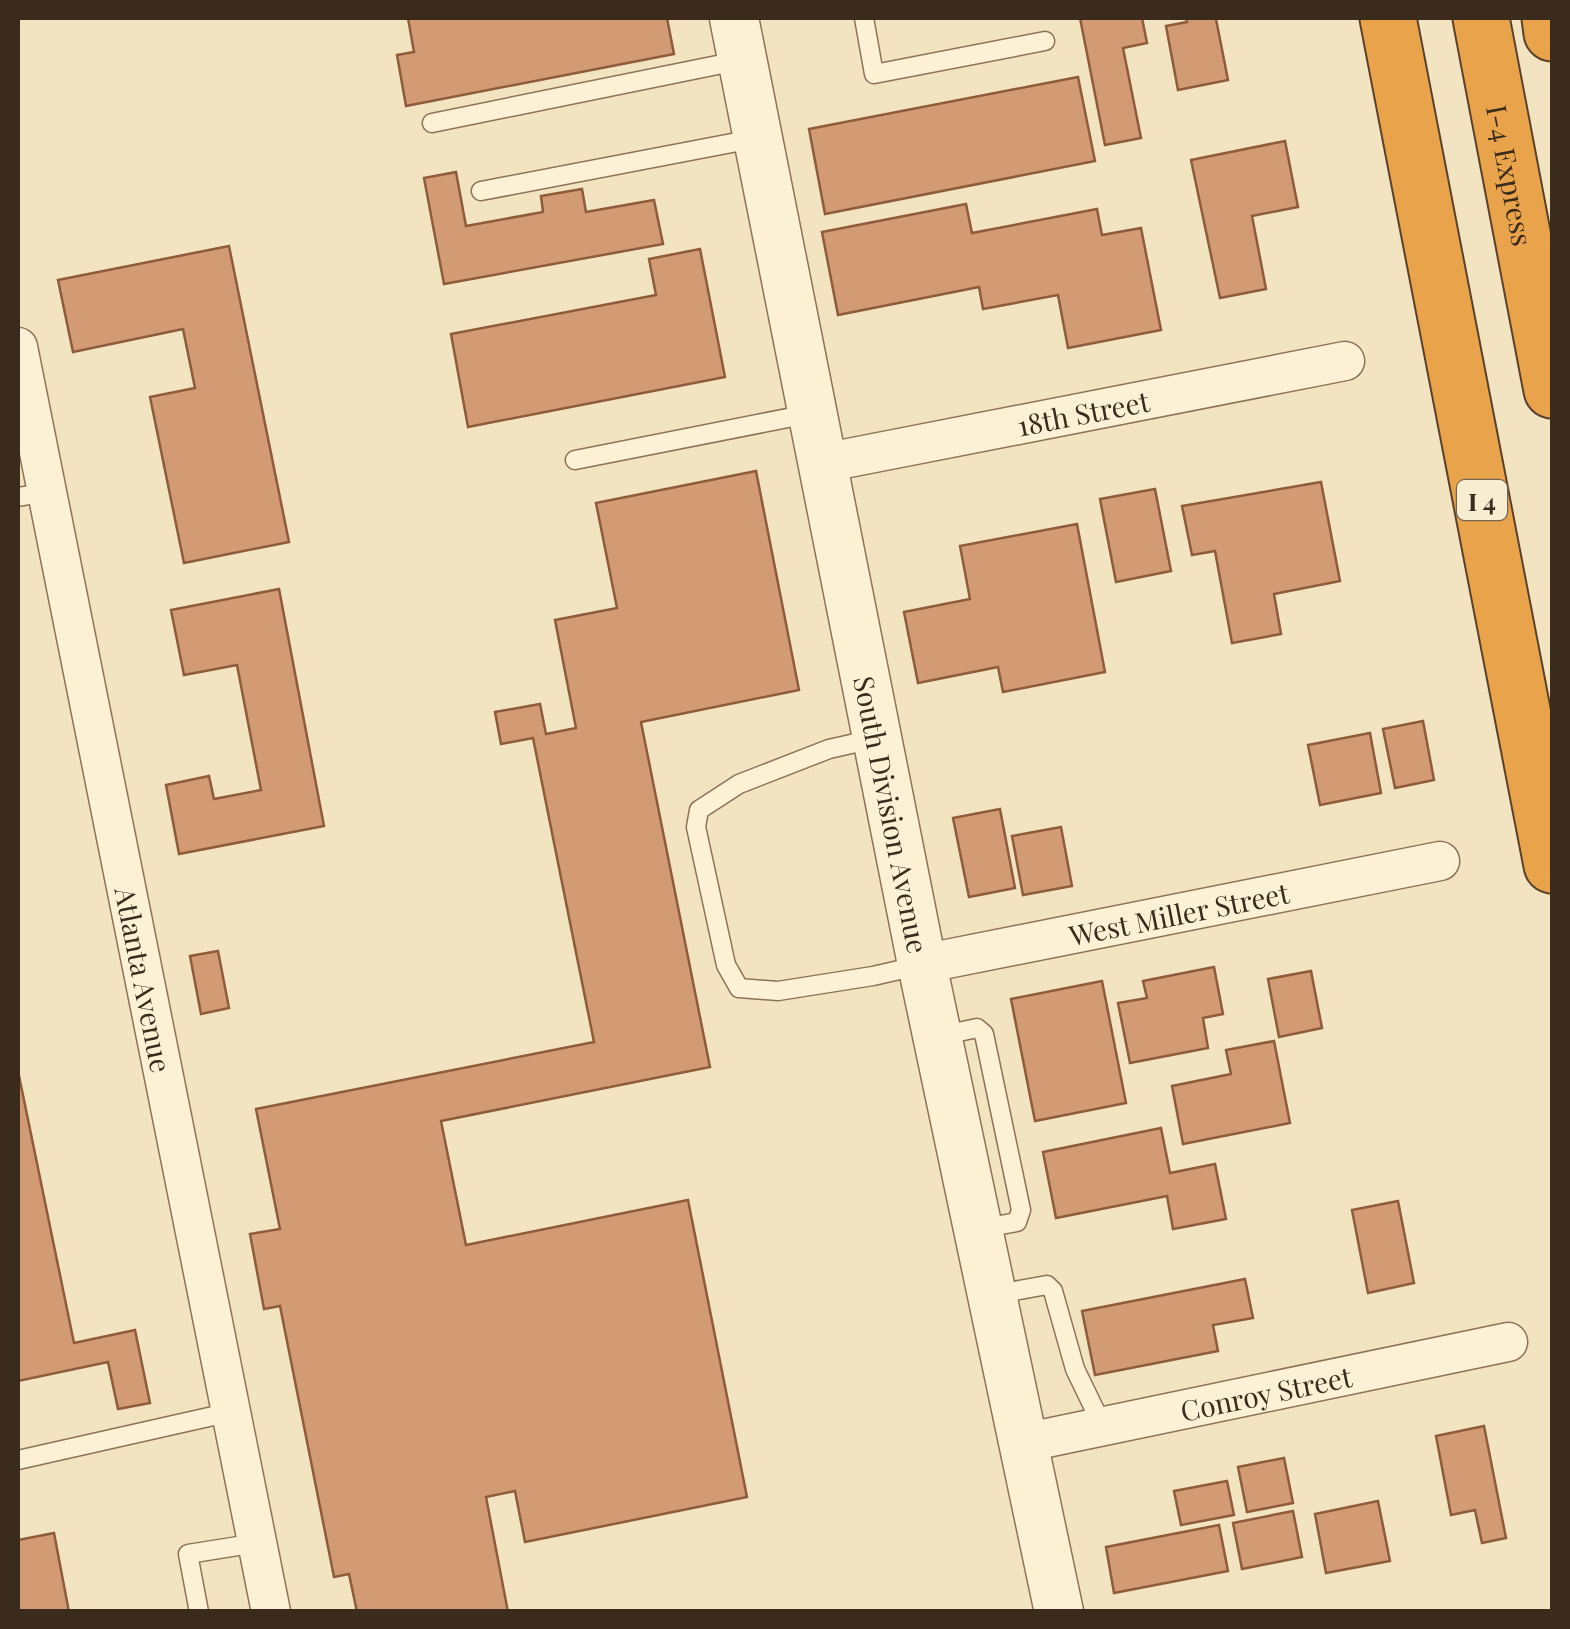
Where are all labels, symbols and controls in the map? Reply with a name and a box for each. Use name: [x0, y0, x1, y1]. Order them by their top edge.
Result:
street label: I-4 Express: [1479, 102, 1543, 249]
street label: 18th Street: [1014, 381, 1153, 443]
road number: I 4: [1457, 480, 1507, 520]
street label: South Division Avenue: [847, 673, 938, 956]
street label: West Miller Street: [1065, 873, 1293, 953]
street label: Atlanta Avenue: [108, 883, 181, 1075]
street label: Conroy Street: [1177, 1356, 1356, 1428]

